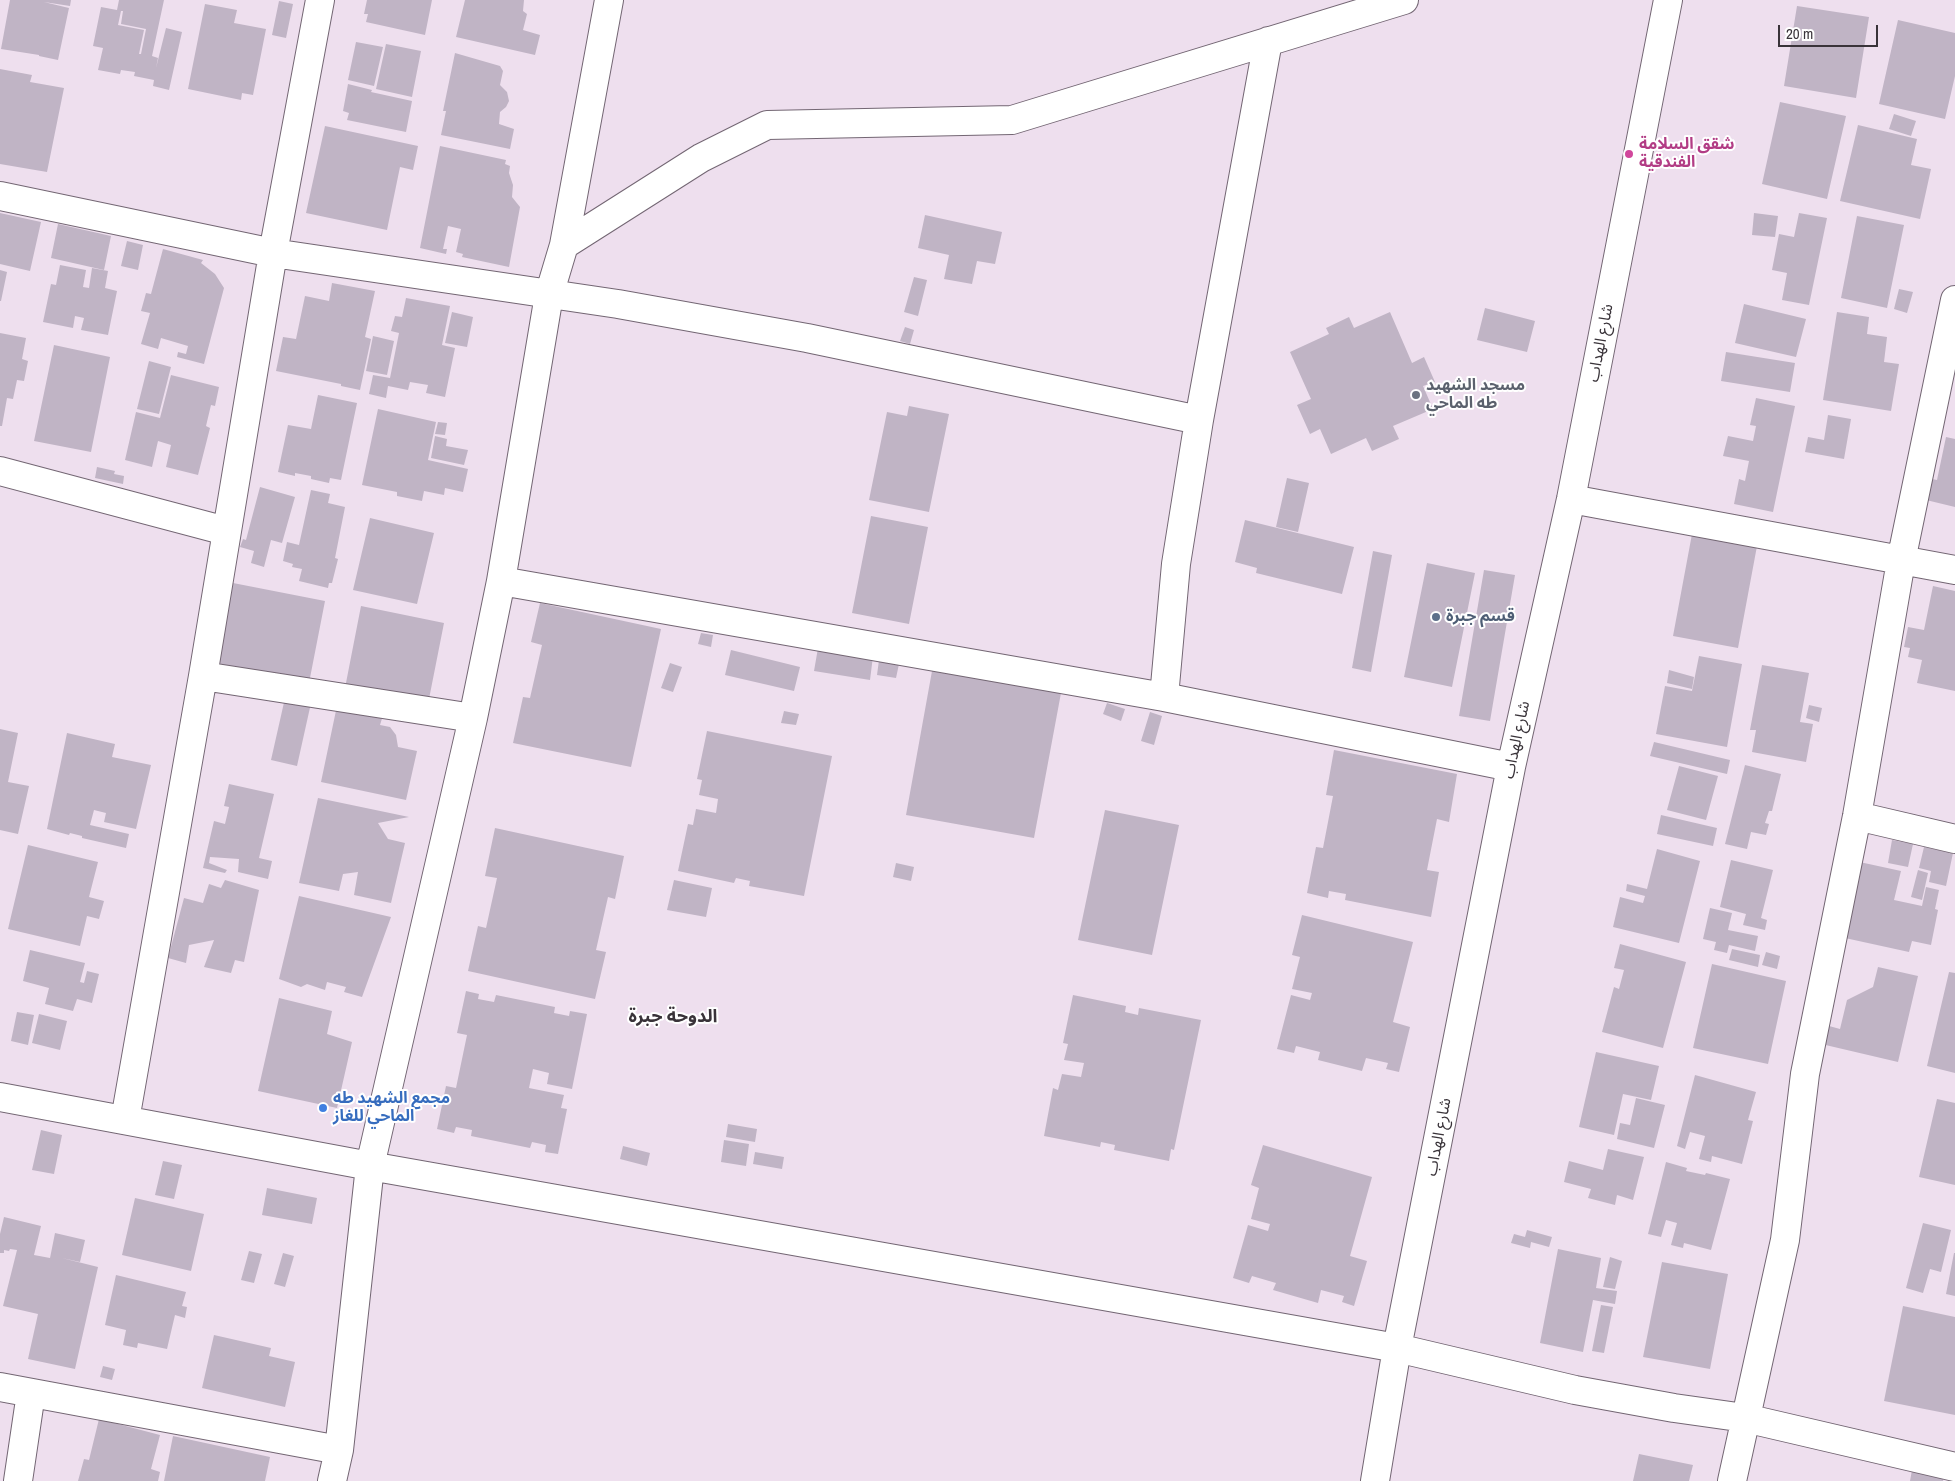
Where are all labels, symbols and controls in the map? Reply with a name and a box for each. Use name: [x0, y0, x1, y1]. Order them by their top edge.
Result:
scale bar: [1780, 15, 1880, 47]
text: 20 m: [1786, 23, 1813, 44]
place label: شقق السلامة الفندقية: [1639, 135, 1735, 173]
marker: شقق السلامة الفندقية: [1623, 148, 1635, 160]
street label: شارع الهداب: [1584, 302, 1618, 384]
place label: مسجد الشهيد طه الماحي: [1426, 376, 1525, 414]
marker: مسجد الشهيد طه الماحي: [1410, 389, 1422, 401]
place label: قسم جبرة: [1446, 607, 1515, 627]
marker: قسم جبرة: [1430, 611, 1442, 623]
street label: شارع الهداب: [1499, 699, 1535, 781]
district label: الدوحة جبرة: [628, 1006, 718, 1028]
place label: مجمع الشهيد طه الماحي للغاز: [333, 1089, 450, 1127]
street label: شارع الهداب: [1422, 1096, 1456, 1178]
marker: مجمع الشهيد طه الماحي للغاز: [317, 1102, 329, 1114]

